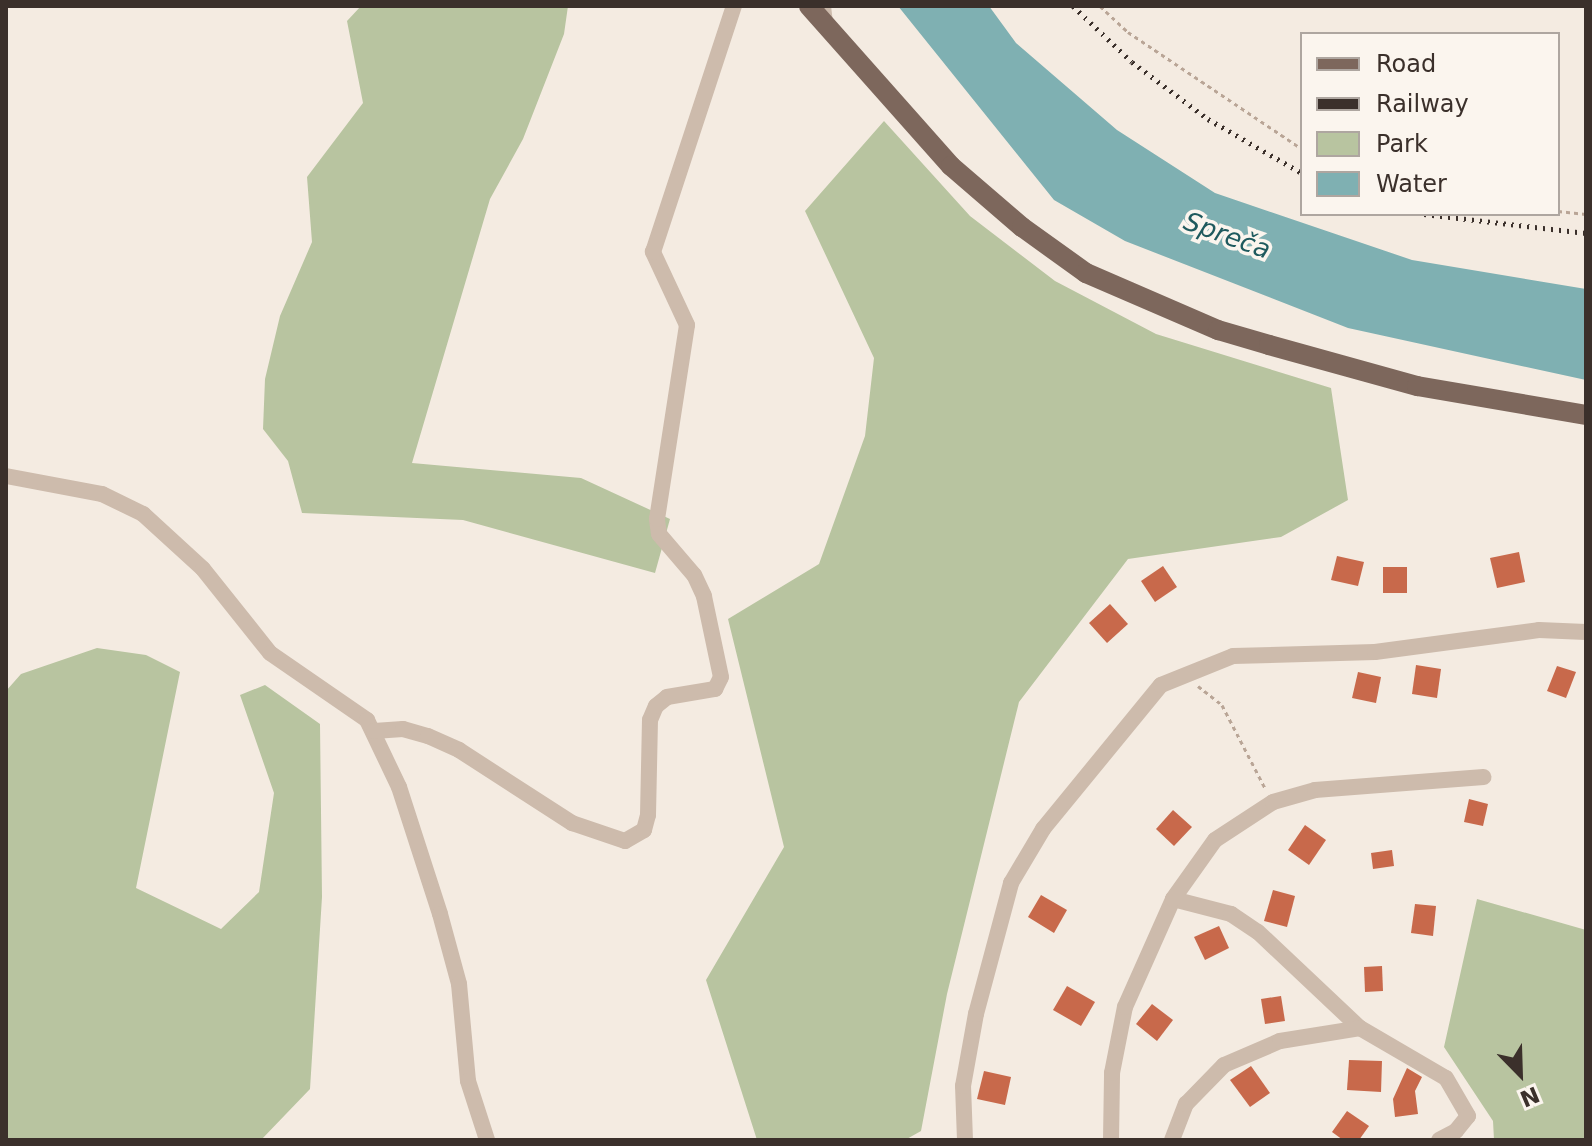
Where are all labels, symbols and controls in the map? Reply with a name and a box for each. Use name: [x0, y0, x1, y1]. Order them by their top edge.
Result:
legend: [1300, 32, 1560, 216]
text: Road: [1376, 50, 1436, 78]
text: Railway: [1376, 90, 1469, 118]
text: Park: [1376, 130, 1428, 158]
text: Water: [1376, 170, 1447, 198]
water label: Spreča: [1179, 206, 1275, 266]
north arrow: [1480, 1034, 1560, 1114]
text: N: [1516, 1081, 1543, 1112]

